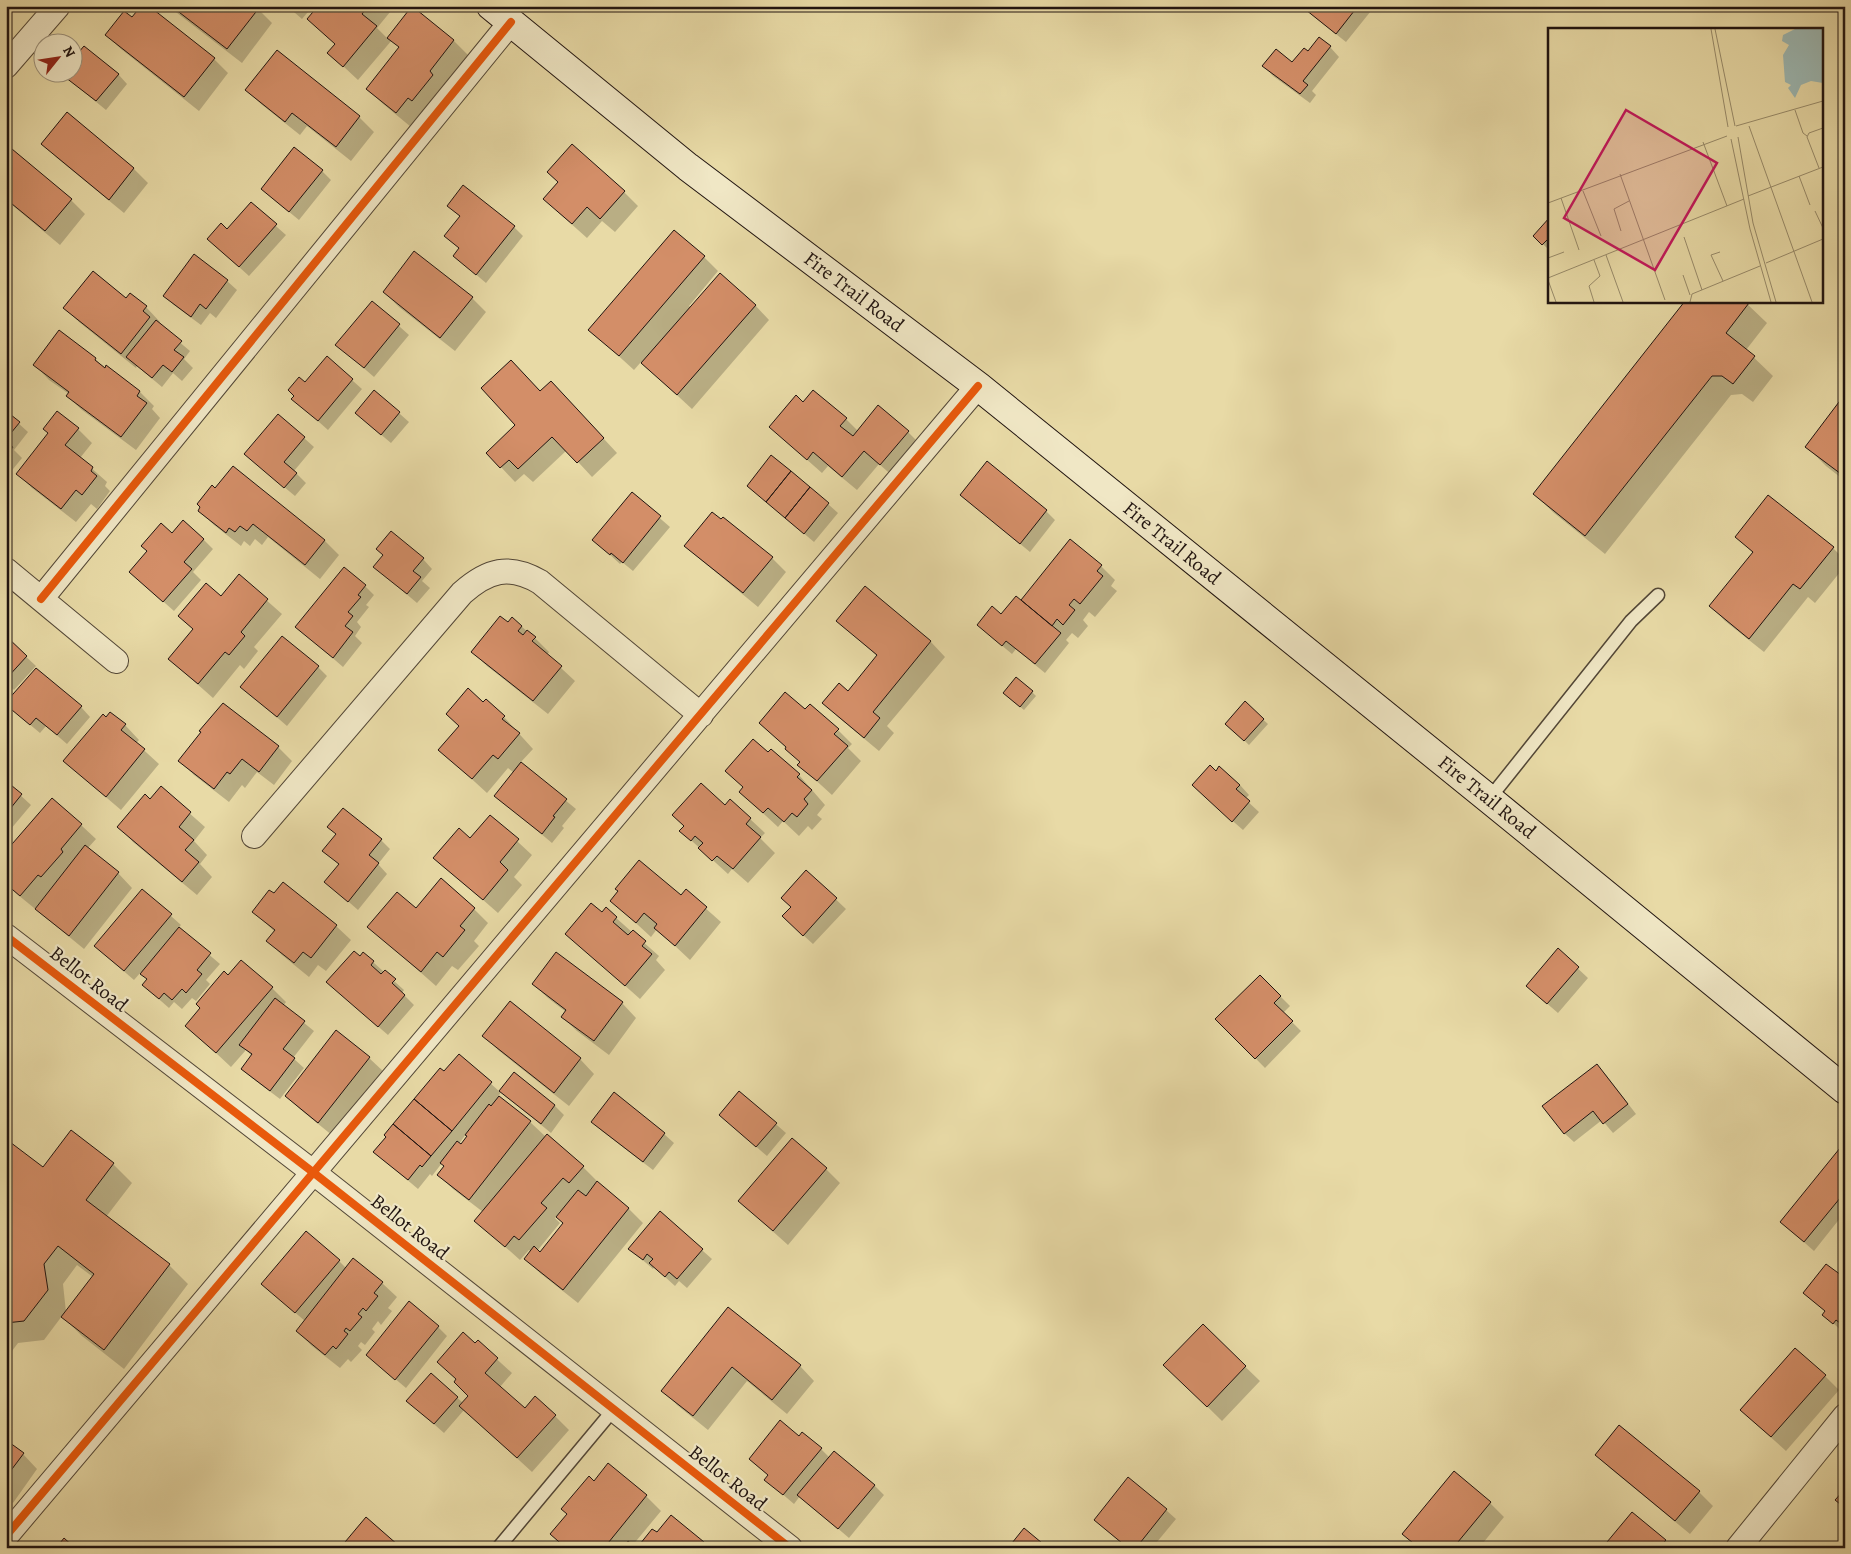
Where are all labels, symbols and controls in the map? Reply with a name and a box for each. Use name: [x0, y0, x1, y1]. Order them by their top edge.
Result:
inset map: [1548, 28, 1824, 302]
north arrow: [32, 32, 82, 82]
text: N: [58, 43, 80, 61]
street label: Fire Trail Road: [798, 245, 910, 339]
street label: Fire Trail Road: [1117, 495, 1227, 591]
street label: Fire Trail Road: [1432, 749, 1542, 845]
street label: Bellot Road: [44, 940, 134, 1018]
street label: Bellot Road: [365, 1188, 455, 1266]
street label: Bellot Road: [683, 1439, 773, 1517]

